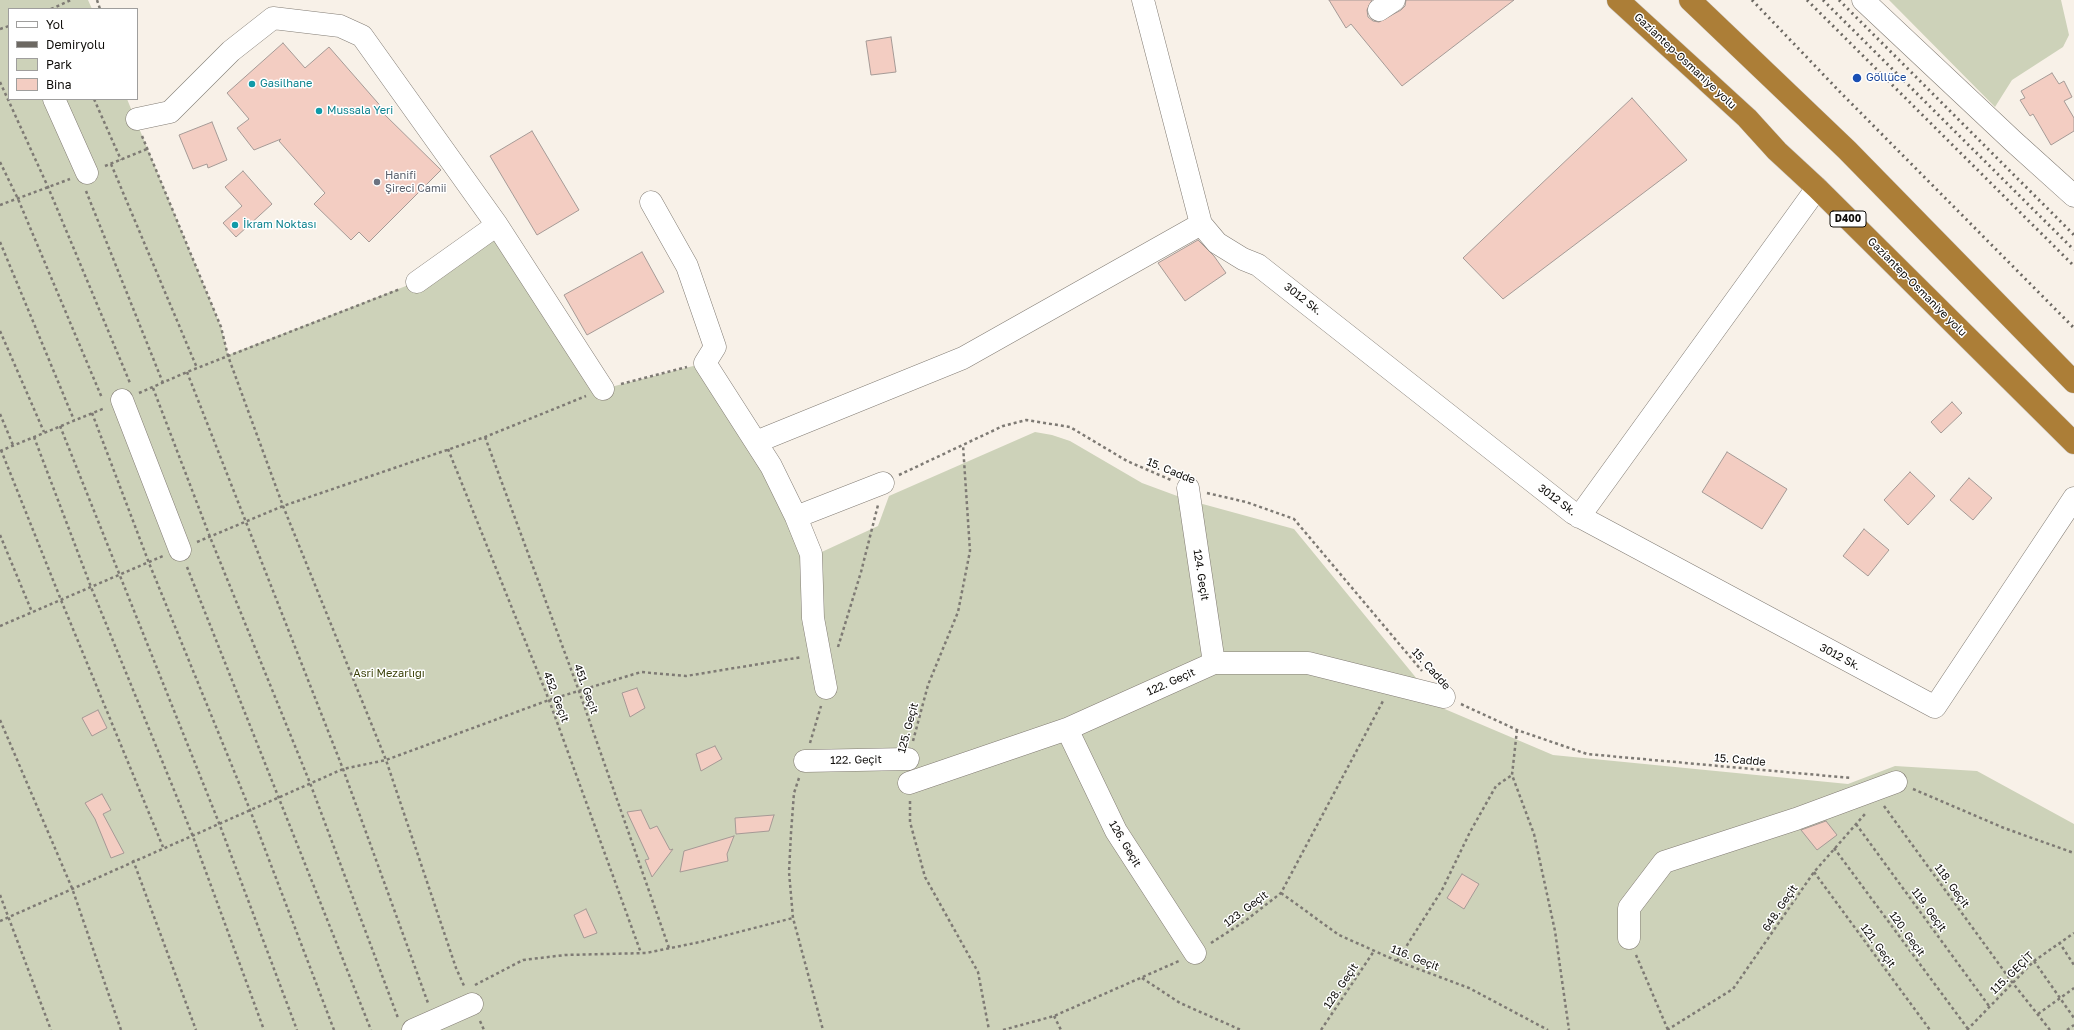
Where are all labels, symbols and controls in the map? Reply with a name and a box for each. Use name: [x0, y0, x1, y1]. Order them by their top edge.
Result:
legend: [8, 8, 138, 100]
street label: Gaziantep-Osmaniye yolu: [1631, 10, 1739, 112]
text: Yol: [46, 17, 64, 32]
text: Demiryolu: [46, 37, 105, 52]
text: Park: [46, 57, 72, 72]
place label: Göllüce: [1866, 71, 1906, 85]
marker: Göllüce: [1851, 72, 1863, 84]
text: Bina: [46, 77, 71, 92]
place label: Gasilhane: [260, 77, 312, 91]
marker: Gasilhane: [247, 79, 257, 89]
place label: Mussala Yeri: [327, 104, 393, 118]
marker: Mussala Yeri: [314, 106, 324, 116]
place label: Hanifi Şireci Camii: [385, 169, 447, 195]
marker: Hanifi Şireci Camii: [372, 177, 382, 187]
road number: D400: [1830, 211, 1866, 227]
place label: İkram Noktası: [243, 218, 316, 232]
marker: İkram Noktası: [230, 220, 240, 230]
street label: Gaziantep-Osmaniye yolu: [1865, 235, 1969, 339]
street label: 3012 Sk.: [1281, 280, 1325, 318]
street label: 15. Cadde: [1145, 455, 1197, 487]
street label: 3012 Sk.: [1535, 481, 1579, 519]
street label: 124. Geçit: [1190, 548, 1212, 602]
street label: 3012 Sk.: [1817, 641, 1863, 673]
street label: 15. Cadde: [1409, 645, 1453, 693]
street label: 451. Geçit: [571, 662, 601, 716]
street label: 122. Geçit: [1145, 665, 1197, 699]
park label: Asri Mezarlığı: [353, 667, 425, 681]
street label: 452. Geçit: [540, 670, 572, 724]
street label: 125. Geçit: [895, 701, 921, 755]
street label: 15. Cadde: [1714, 751, 1766, 769]
street label: 122. Geçit: [830, 753, 882, 767]
street label: 126. Geçit: [1106, 818, 1144, 870]
street label: 118. Geçit: [1932, 862, 1972, 910]
street label: 648. Geçit: [1760, 882, 1800, 934]
street label: 119. Geçit: [1909, 886, 1949, 934]
street label: 123. Geçit: [1221, 888, 1271, 930]
street label: 120. Geçit: [1886, 909, 1928, 959]
street label: 121. Geçit: [1858, 922, 1898, 970]
street label: 116. Geçit: [1389, 942, 1441, 974]
street label: 115. GEÇİT: [1988, 949, 2036, 997]
street label: 128. Geçit: [1321, 961, 1361, 1011]

